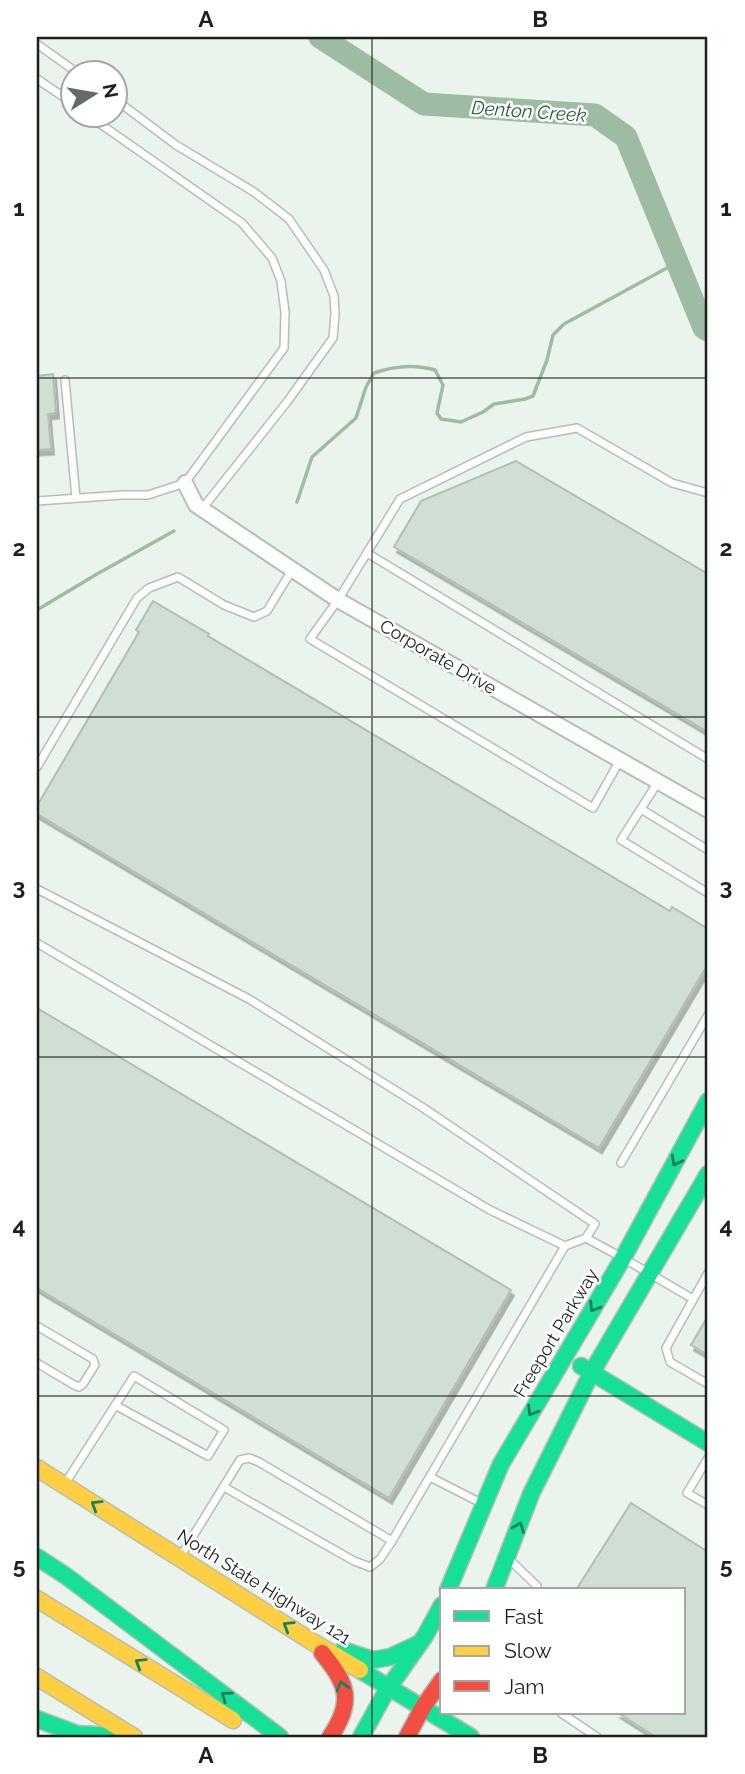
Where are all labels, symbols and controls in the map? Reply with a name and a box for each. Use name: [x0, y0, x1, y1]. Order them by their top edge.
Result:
text: A: [198, 5, 214, 32]
text: B: [532, 5, 548, 32]
north arrow: [60, 60, 130, 130]
text: N: [99, 82, 123, 100]
water label: Denton Creek: [471, 96, 587, 126]
text: 1: [13, 194, 25, 221]
text: 1: [720, 194, 732, 221]
text: 2: [13, 534, 25, 561]
text: 2: [720, 534, 732, 561]
street label: Corporate Drive: [376, 615, 501, 699]
text: 3: [13, 873, 25, 900]
text: 3: [720, 873, 732, 900]
one-way arrow: [671, 1154, 684, 1166]
text: 4: [12, 1212, 26, 1239]
text: 4: [719, 1212, 733, 1239]
street label: Freeport Parkway: [509, 1264, 602, 1401]
one-way arrow: [589, 1300, 602, 1313]
one-way arrow: [528, 1403, 541, 1416]
one-way arrow: [90, 1501, 103, 1514]
one-way arrow: [510, 1521, 524, 1533]
street label: North State Highway 121: [174, 1525, 355, 1649]
text: 5: [13, 1552, 26, 1579]
text: 5: [720, 1552, 733, 1579]
legend: [440, 1588, 686, 1714]
text: Fast: [504, 1604, 544, 1629]
one-way arrow: [283, 1622, 296, 1635]
text: Slow: [504, 1638, 552, 1663]
one-way arrow: [135, 1658, 148, 1671]
text: Jam: [504, 1674, 545, 1699]
one-way arrow: [336, 1680, 350, 1692]
one-way arrow: [221, 1692, 234, 1704]
text: A: [198, 1741, 214, 1768]
text: B: [532, 1741, 548, 1768]

